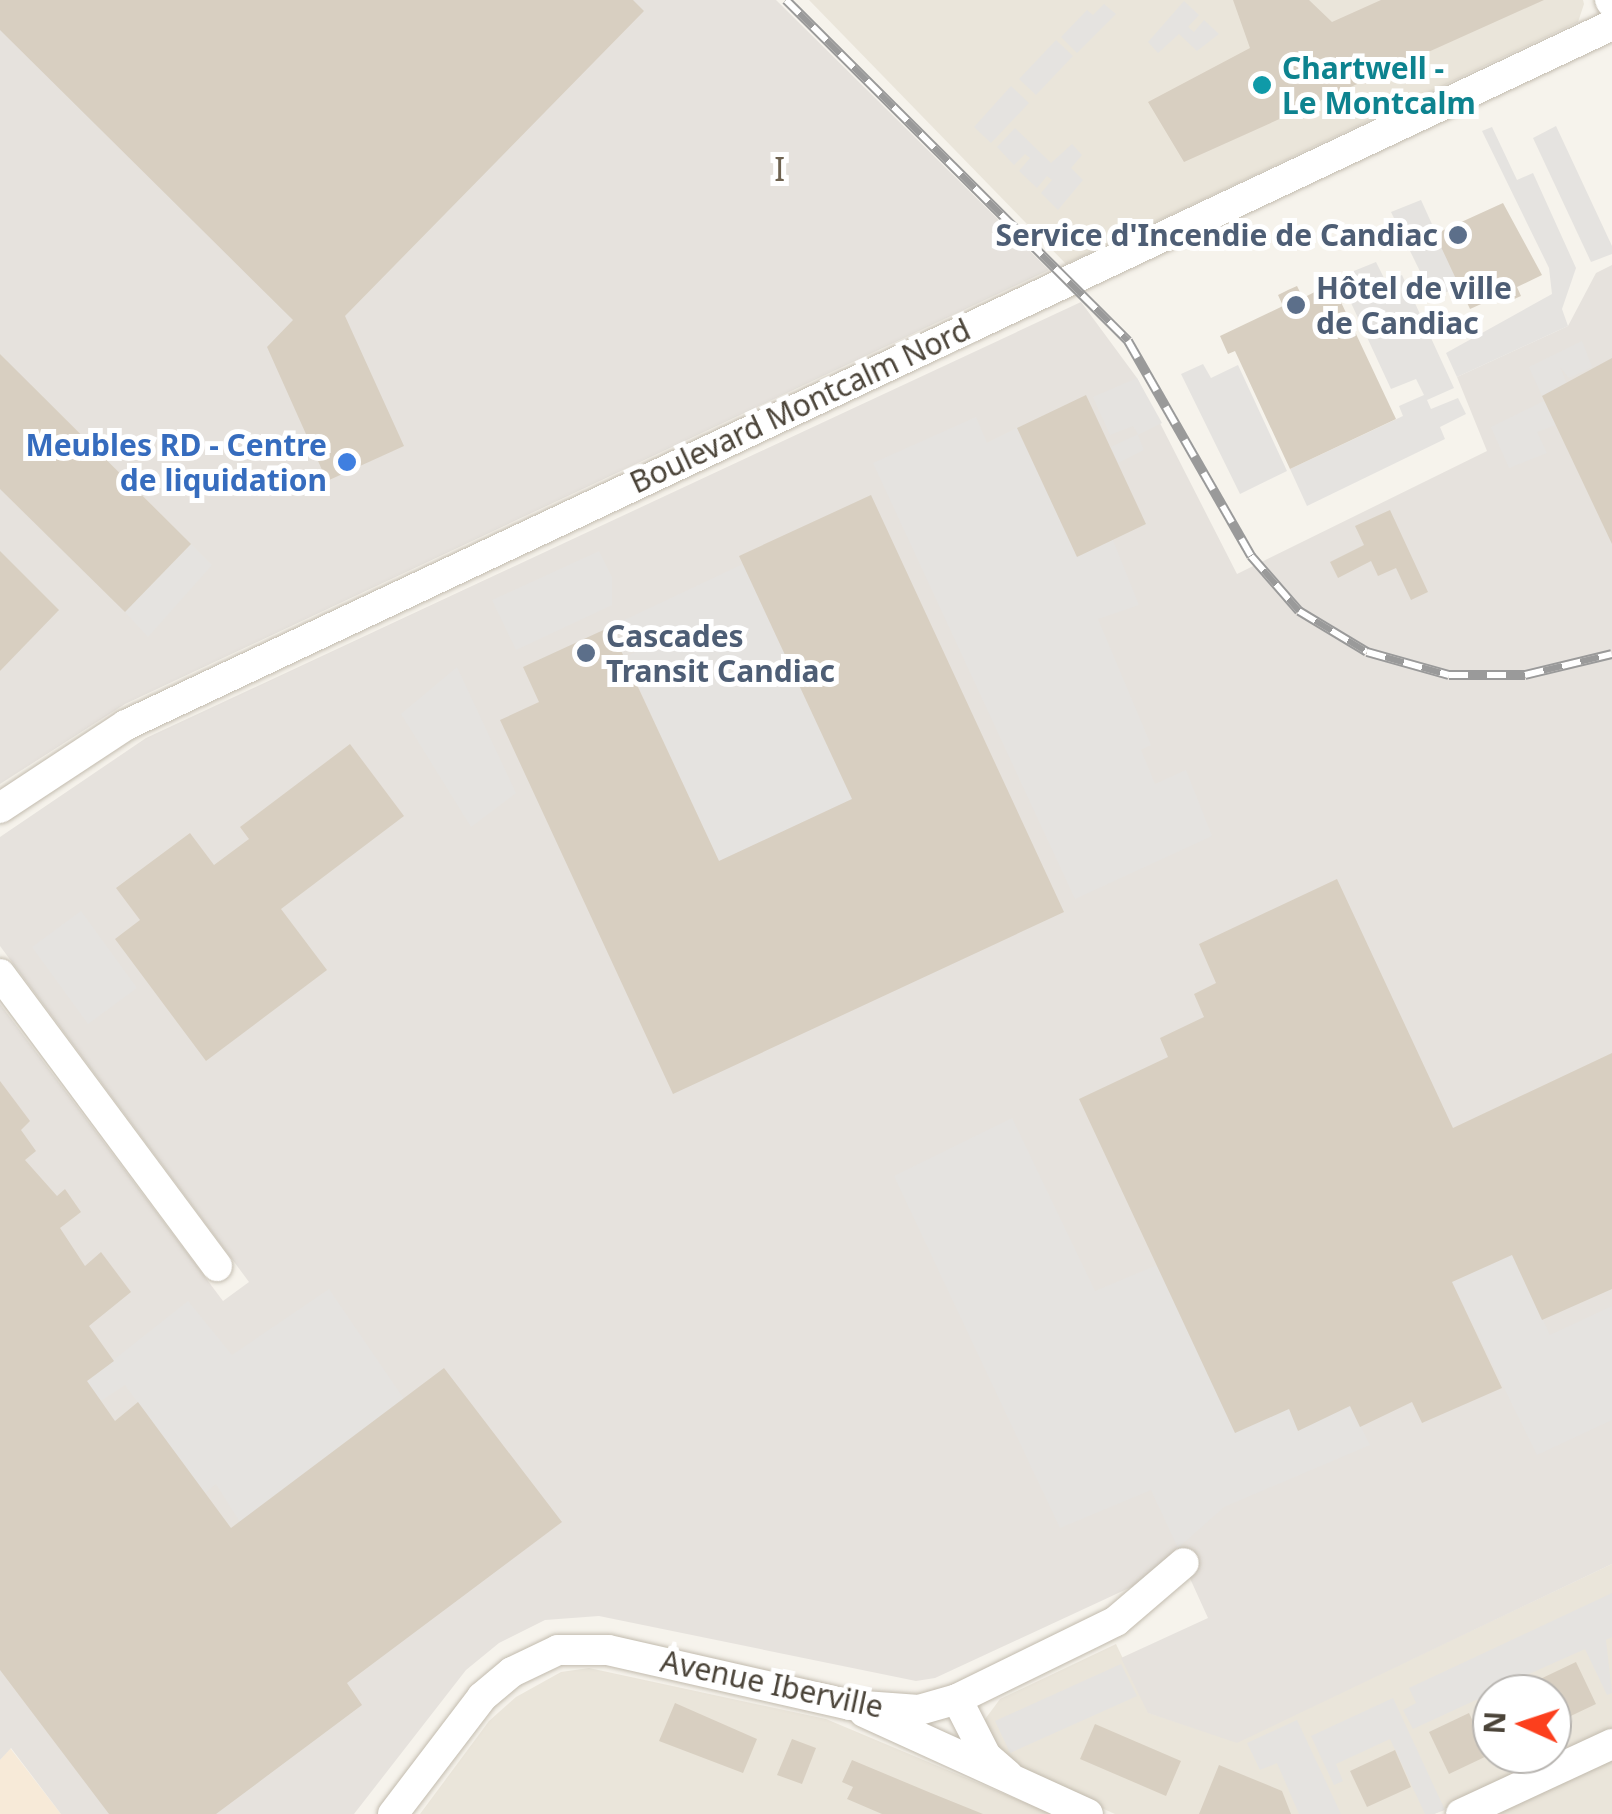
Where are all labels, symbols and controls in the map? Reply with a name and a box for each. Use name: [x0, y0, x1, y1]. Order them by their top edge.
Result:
place label: Chartwell - Le Montcalm: [1282, 50, 1476, 120]
marker: Chartwell - Le Montcalm: [1251, 74, 1273, 96]
district label: I: [774, 150, 788, 188]
place label: Service d'Incendie de Candiac: [995, 217, 1438, 253]
marker: Service d'Incendie de Candiac: [1447, 224, 1469, 246]
place label: Hôtel de ville de Candiac: [1316, 270, 1512, 340]
marker: Hôtel de ville de Candiac: [1285, 294, 1307, 316]
street label: Boulevard Montcalm Nord: [624, 311, 976, 501]
place label: Meubles RD - Centre de liquidation: [25, 427, 327, 498]
marker: Meubles RD - Centre de liquidation: [336, 451, 358, 473]
place label: Cascades Transit Candiac: [606, 618, 835, 688]
marker: Cascades Transit Candiac: [575, 642, 597, 664]
street label: Avenue Iberville: [658, 1643, 886, 1725]
north arrow: [1472, 1674, 1572, 1774]
text: N: [1474, 1710, 1514, 1735]

